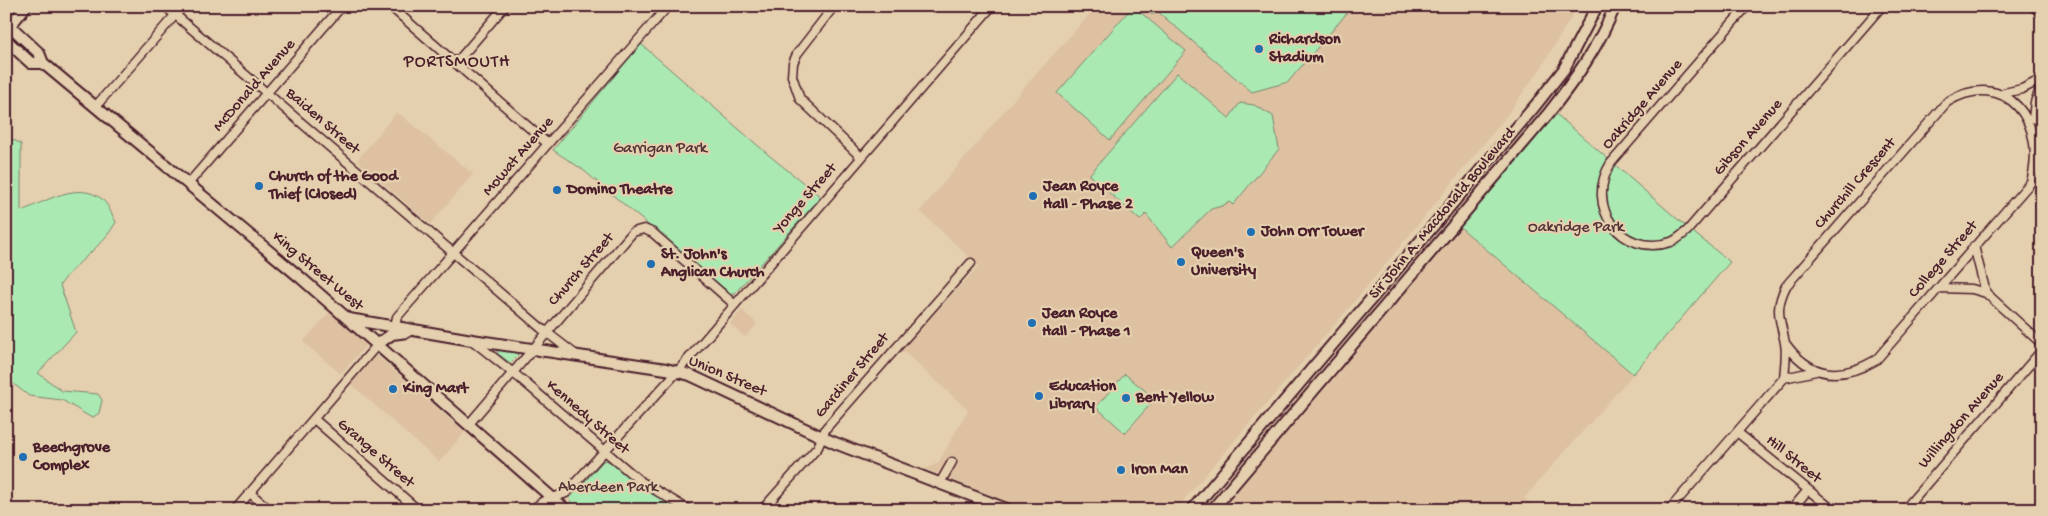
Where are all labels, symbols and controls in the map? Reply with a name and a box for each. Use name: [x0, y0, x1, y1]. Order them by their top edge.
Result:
place label: Richardson Stadium: [1268, 31, 1341, 68]
street label: McDonald Avenue: [210, 35, 301, 136]
marker: Richardson Stadium: [1253, 43, 1265, 55]
district label: PORTSMOUTH: [403, 52, 510, 73]
street label: Oakridge Avenue: [1599, 55, 1688, 154]
street label: Baiden Street: [280, 84, 364, 160]
street label: Gibson Avenue: [1710, 95, 1788, 180]
street label: Mowat Avenue: [479, 113, 559, 201]
street label: Sir John A. Macdonald Boulevard: [1366, 123, 1522, 304]
street label: Churchill Crescent: [1811, 133, 1902, 234]
park label: Garrigan Park: [613, 140, 709, 159]
street label: Yonge Street: [769, 159, 843, 240]
place label: Church of the Good Thief (Closed): [267, 167, 399, 205]
place label: Jean Royce Hall - Phase 2: [1042, 178, 1133, 215]
marker: Church of the Good Thief (Closed): [253, 180, 265, 192]
place label: Domino Theatre: [565, 181, 673, 200]
marker: Domino Theatre: [551, 184, 563, 196]
marker: Jean Royce Hall - Phase 2: [1027, 190, 1039, 202]
street label: College Street: [1905, 216, 1984, 302]
park label: Oakridge Park: [1528, 219, 1626, 238]
place label: John Orr Tower: [1260, 223, 1366, 242]
marker: John Orr Tower: [1245, 226, 1257, 238]
street label: King Street West: [267, 228, 368, 317]
street label: Church Street: [545, 228, 620, 311]
place label: Queen's University: [1191, 244, 1256, 281]
place label: St. John's Anglican Church: [660, 246, 765, 283]
marker: Queen's University: [1175, 256, 1187, 268]
marker: St. John's Anglican Church: [645, 258, 657, 270]
place label: Jean Royce Hall - Phase 1: [1041, 305, 1130, 342]
marker: Jean Royce Hall - Phase 1: [1026, 317, 1038, 329]
street label: Gardiner Street: [812, 328, 895, 423]
street label: Union Street: [685, 352, 770, 402]
street label: Willingdon Avenue: [1915, 368, 2010, 473]
street label: Kennedy Street: [541, 377, 634, 460]
place label: Education Library: [1049, 378, 1116, 415]
place label: King Mart: [402, 380, 469, 399]
marker: King Mart: [387, 383, 399, 395]
place label: Bent Yellow: [1135, 389, 1214, 408]
marker: Education Library: [1033, 390, 1045, 402]
marker: Bent Yellow: [1120, 392, 1132, 404]
street label: Grange Street: [333, 415, 419, 494]
street label: Hill Street: [1761, 432, 1826, 489]
place label: Beechgrove Complex: [32, 439, 111, 476]
marker: Beechgrove Complex: [17, 451, 29, 463]
place label: Iron Man: [1131, 461, 1188, 480]
marker: Iron Man: [1115, 464, 1127, 476]
park label: Aberdeen Park: [558, 479, 660, 498]

